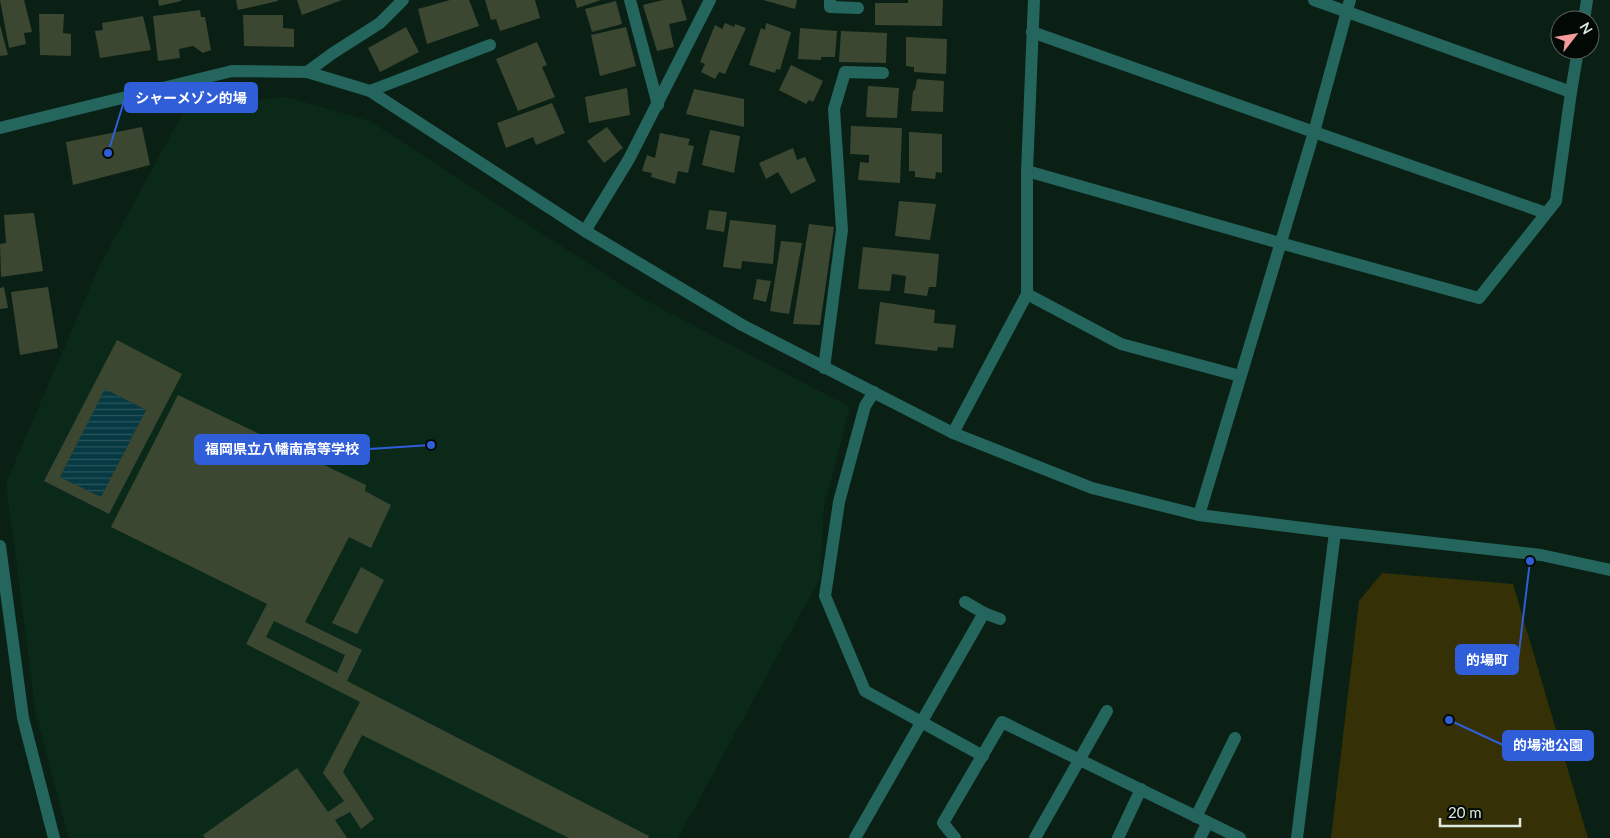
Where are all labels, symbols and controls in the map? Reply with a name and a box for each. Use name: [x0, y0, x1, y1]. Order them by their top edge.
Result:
north arrow: [1550, 10, 1600, 60]
text: N: [1577, 19, 1597, 37]
callout: シャーメゾン的場: [125, 83, 257, 112]
text: シャーメゾン的場: [135, 89, 247, 106]
callout: 福岡県立八幡南高等学校: [195, 435, 369, 464]
text: 福岡県立八幡南高等学校: [205, 440, 359, 457]
callout: 的場町: [1456, 645, 1518, 674]
text: 的場町: [1466, 651, 1508, 668]
callout: 的場池公園: [1503, 731, 1593, 760]
text: 的場池公園: [1513, 736, 1583, 753]
scale bar: [1440, 796, 1520, 828]
text: 20 m: [1448, 803, 1482, 821]

